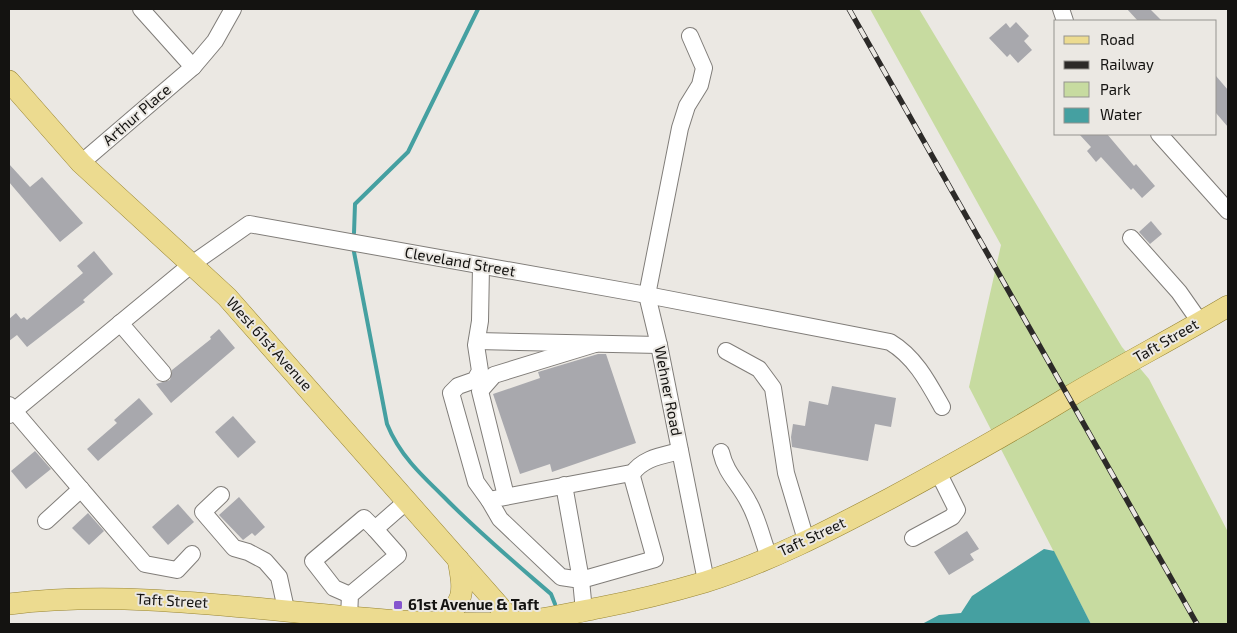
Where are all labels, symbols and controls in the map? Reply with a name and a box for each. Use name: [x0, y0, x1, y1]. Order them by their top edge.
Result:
legend: [1054, 20, 1217, 135]
text: Road: [1100, 30, 1135, 48]
text: Railway: [1100, 55, 1154, 73]
street label: Arthur Place: [99, 80, 174, 149]
text: Park: [1100, 80, 1131, 98]
text: Water: [1100, 105, 1142, 123]
street label: Cleveland Street: [403, 242, 517, 280]
street label: West 61st Avenue: [223, 293, 317, 394]
street label: Taft Street: [1130, 314, 1201, 366]
street label: Wehner Road: [651, 344, 687, 437]
street label: Taft Street: [775, 513, 848, 559]
street label: Taft Street: [136, 589, 209, 611]
place label: 61st Avenue & Taft: [408, 595, 539, 613]
marker: 61st Avenue & Taft: [392, 599, 404, 611]

